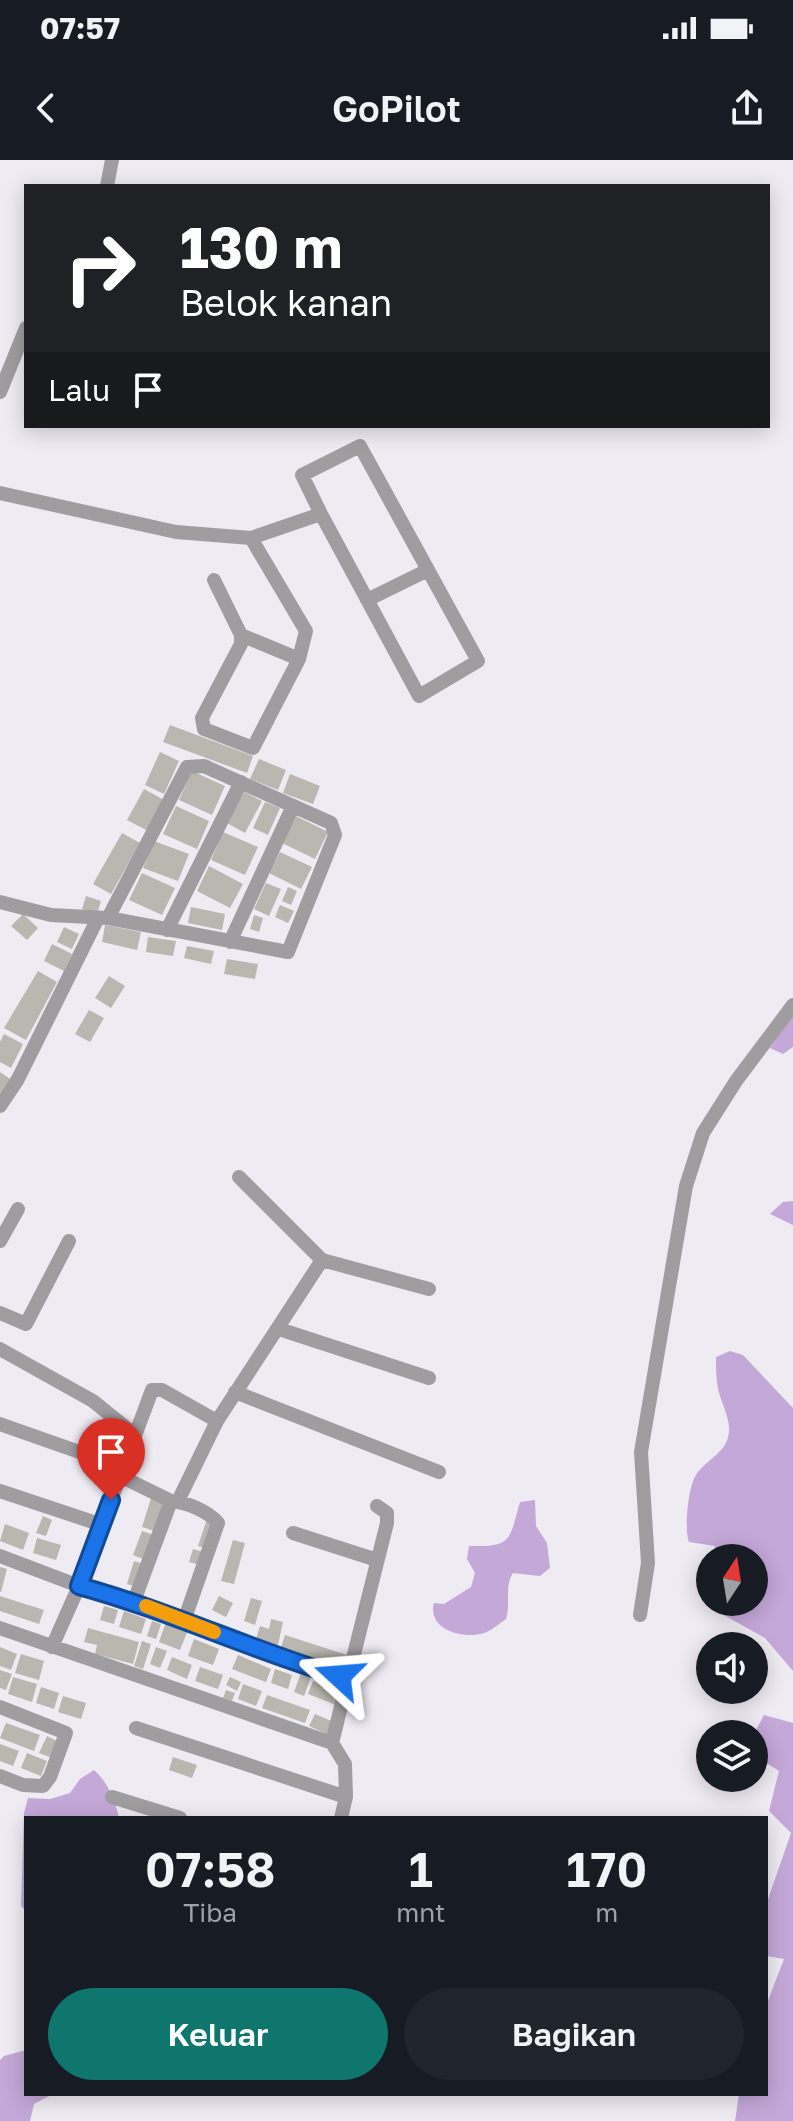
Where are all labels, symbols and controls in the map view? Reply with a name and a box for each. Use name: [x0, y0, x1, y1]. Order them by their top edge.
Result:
text: 07:57: [40, 10, 120, 46]
icon: back: [24, 86, 68, 130]
icon: share: [725, 86, 769, 130]
text: GoPilot: [332, 87, 461, 130]
text: 130 m: [180, 213, 342, 280]
icon: right: [48, 216, 152, 320]
text: Belok kanan: [180, 281, 392, 324]
icon: arrive: [126, 368, 170, 412]
text: Lalu: [48, 372, 110, 408]
pin: [77, 1418, 145, 1500]
icon: arrive: [89, 1430, 133, 1474]
north arrow: [696, 1544, 768, 1616]
map controls: [696, 1544, 768, 1792]
button: sound: [696, 1632, 768, 1704]
position arrow: [297, 1634, 381, 1718]
button: layers: [696, 1720, 768, 1792]
text: 07:58: [145, 1840, 275, 1898]
text: 1: [409, 1840, 433, 1898]
text: 170: [566, 1840, 647, 1898]
text: Tiba: [183, 1897, 237, 1928]
text: mnt: [396, 1897, 445, 1928]
text: m: [595, 1897, 618, 1928]
button: Keluar: [48, 1988, 388, 2080]
button: Bagikan: [404, 1988, 744, 2080]

